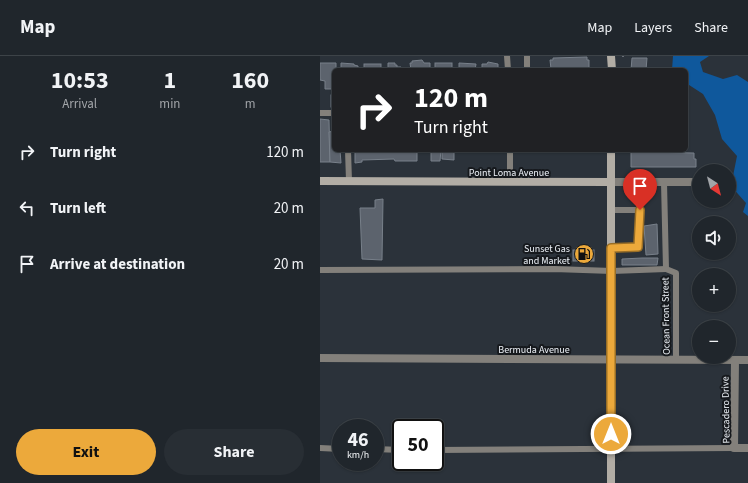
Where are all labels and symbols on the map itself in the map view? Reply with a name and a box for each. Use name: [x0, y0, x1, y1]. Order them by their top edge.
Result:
north arrow: [692, 164, 736, 208]
street label: Point Loma Avenue: [469, 166, 549, 180]
pin: [623, 169, 657, 210]
place label: Sunset Gas and Market: [523, 242, 571, 268]
fuel station icon: Sunset Gas and Market: [573, 243, 595, 265]
street label: Ocean Front Street: [658, 276, 674, 355]
street label: Bermuda Avenue: [498, 343, 570, 357]
street label: Pescadero Drive: [718, 376, 734, 444]
position arrow: [590, 413, 632, 455]
speed limit sign: 50: [392, 419, 444, 471]

